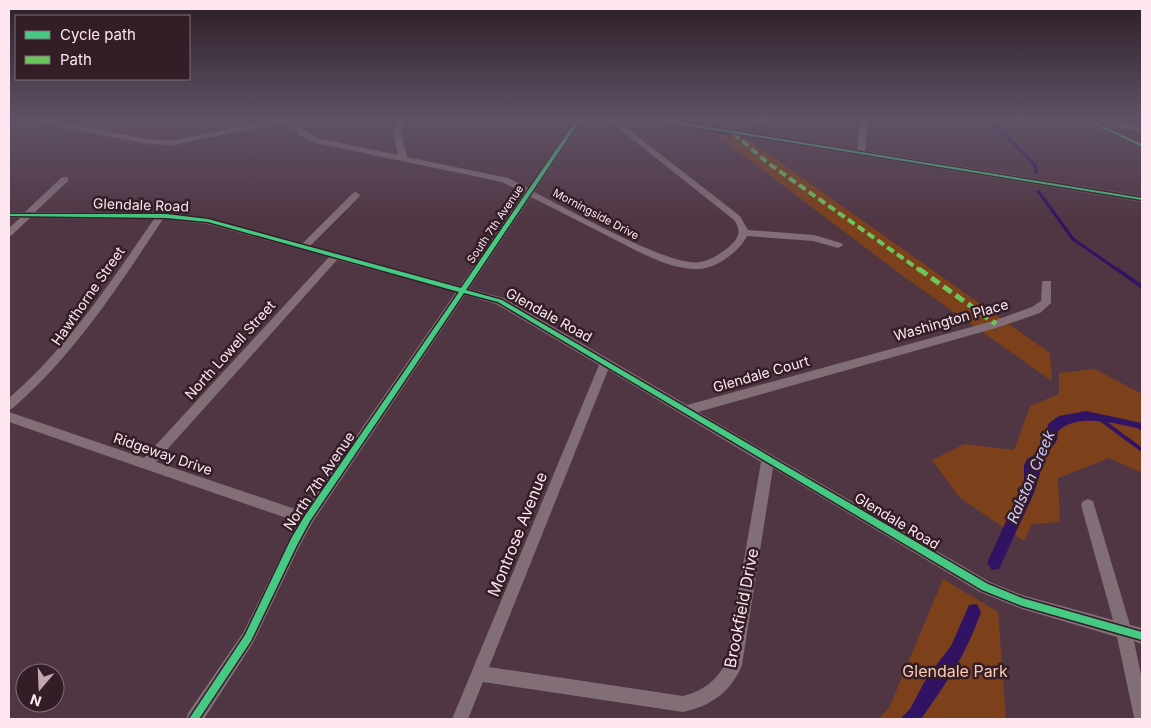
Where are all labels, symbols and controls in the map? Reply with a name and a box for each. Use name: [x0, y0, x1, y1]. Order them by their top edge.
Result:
legend: [15, 15, 190, 80]
text: Cycle path: [60, 25, 136, 44]
text: Path: [60, 50, 92, 69]
street label: South 7th Avenue: [464, 182, 526, 266]
street label: Morningside Drive: [551, 185, 641, 243]
street label: Glendale Road: [93, 194, 189, 215]
street label: Hawthorne Street: [47, 243, 128, 348]
street label: Glendale Road: [503, 284, 595, 345]
street label: Washington Place: [892, 295, 1010, 344]
street label: North Lowell Street: [181, 297, 279, 402]
street label: Glendale Court: [711, 352, 811, 395]
water label: Ralston Creek: [1002, 427, 1059, 526]
street label: North 7th Avenue: [279, 428, 358, 533]
street label: Ridgeway Drive: [112, 429, 215, 478]
street label: Montrose Avenue: [483, 469, 551, 599]
street label: Glendale Road: [852, 489, 943, 553]
street label: Brookfield Drive: [720, 547, 762, 669]
park label: Glendale Park: [902, 661, 1008, 681]
north arrow: [15, 663, 65, 713]
text: N: [28, 691, 43, 711]

